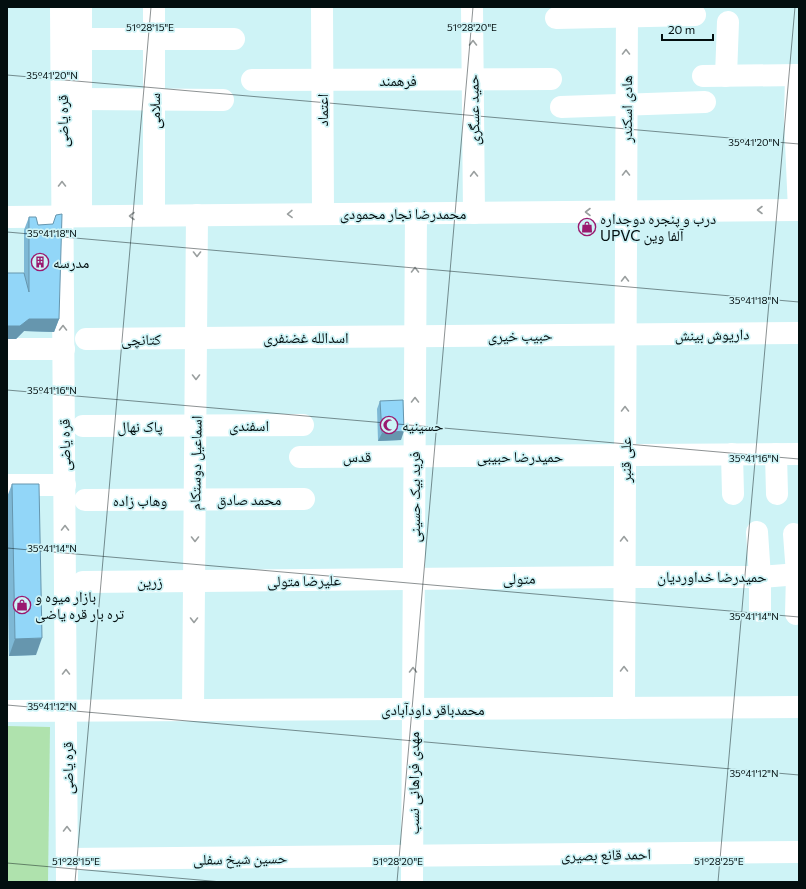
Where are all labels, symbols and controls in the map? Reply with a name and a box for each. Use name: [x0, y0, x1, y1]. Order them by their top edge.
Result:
scale bar: [662, 16, 713, 42]
text: 51°28'15"E: [126, 21, 174, 33]
text: 51°28'20"E: [447, 21, 497, 33]
text: 20 m: [668, 22, 695, 36]
one-way arrow: [468, 40, 477, 46]
one-way arrow: [622, 49, 630, 55]
text: 35°41'20"N: [26, 69, 78, 81]
street label: فرهمند: [379, 71, 417, 90]
street label: حمید عسگری: [463, 74, 485, 146]
street label: هادی اسکندر: [617, 75, 637, 144]
street label: سلامی: [145, 93, 165, 129]
street label: اعتماد: [313, 94, 331, 126]
street label: قره یاضی: [53, 95, 73, 147]
text: 35°41'20"N: [728, 136, 780, 148]
one-way arrow: [622, 170, 630, 176]
one-way arrow: [470, 171, 478, 177]
one-way arrow: [58, 181, 66, 187]
street label: محمدرضا نجار محمودی: [340, 204, 466, 224]
one-way arrow: [757, 206, 763, 215]
one-way arrow: [585, 208, 591, 216]
place label: درب و پنجره دوجداره UPVC آلفا وین: [600, 209, 716, 246]
one-way arrow: [287, 210, 293, 218]
one-way arrow: [129, 211, 135, 220]
shop icon: درب و پنجره دوجداره UPVC آلفا وین: [577, 217, 597, 237]
text: 35°41'18"N: [27, 227, 77, 239]
one-way arrow: [193, 251, 201, 257]
building icon: مدرسه: [30, 252, 50, 272]
place label: مدرسه: [53, 253, 90, 272]
one-way arrow: [411, 267, 419, 273]
one-way arrow: [621, 276, 629, 282]
text: 35°41'18"N: [729, 294, 779, 306]
street label: داریوش بینش: [674, 324, 750, 346]
one-way arrow: [59, 325, 67, 331]
street label: حبیب خیری: [487, 325, 553, 347]
street label: اسدالله غضنفری: [263, 328, 349, 348]
street label: کتانچی: [121, 330, 161, 350]
one-way arrow: [192, 374, 200, 380]
text: 35°41'16"N: [27, 384, 77, 396]
one-way arrow: [411, 397, 419, 403]
one-way arrow: [621, 406, 629, 412]
mosque icon: حسینیه: [379, 415, 399, 435]
street label: اسماعیل دوستکام: [185, 416, 207, 511]
street label: اسفندی: [229, 416, 269, 436]
place label: حسینیه: [402, 416, 444, 434]
street label: پاک نهال: [117, 417, 163, 437]
street label: قره یاضی: [55, 419, 75, 471]
street label: علی قنبر: [616, 437, 636, 484]
street label: قدس: [343, 447, 371, 467]
street label: حمیدرضا حبیبی: [477, 447, 564, 467]
street label: فرید بیک حسینی: [405, 451, 425, 543]
text: 35°41'16"N: [729, 452, 779, 464]
street label: محمد صادق: [217, 490, 281, 510]
street label: وهاب زاده: [113, 491, 167, 510]
one-way arrow: [61, 525, 69, 531]
one-way arrow: [191, 536, 199, 542]
one-way arrow: [620, 536, 628, 542]
text: 35°41'14"N: [27, 542, 77, 554]
street label: حمیدرضا خداوردیان: [657, 567, 767, 587]
street label: متولی: [502, 569, 536, 589]
street label: علیرضا متولی: [267, 570, 342, 592]
street label: زرین: [137, 572, 163, 592]
place label: بازار میوه و تره بار قره یاضی: [35, 587, 125, 624]
shop icon: بازار میوه و تره بار قره یاضی: [12, 595, 32, 615]
text: 35°41'14"N: [729, 610, 779, 622]
one-way arrow: [190, 617, 198, 623]
one-way arrow: [620, 666, 628, 672]
one-way arrow: [409, 667, 417, 673]
one-way arrow: [62, 669, 70, 675]
text: 35°41'12"N: [27, 700, 77, 712]
street label: محمدباقر داودآبادی: [381, 700, 485, 720]
street label: مهدی فراهانی نسب: [404, 731, 424, 834]
street label: قره یاضی: [58, 742, 78, 794]
text: 35°41'12"N: [729, 767, 779, 779]
one-way arrow: [63, 826, 71, 832]
street label: احمد قانع بصیری: [561, 844, 651, 866]
street label: حسین شیخ سفلی: [193, 848, 288, 870]
text: 51°28'15"E: [52, 855, 100, 867]
text: 51°28'20"E: [373, 855, 423, 867]
text: 51°28'25"E: [694, 855, 744, 867]

